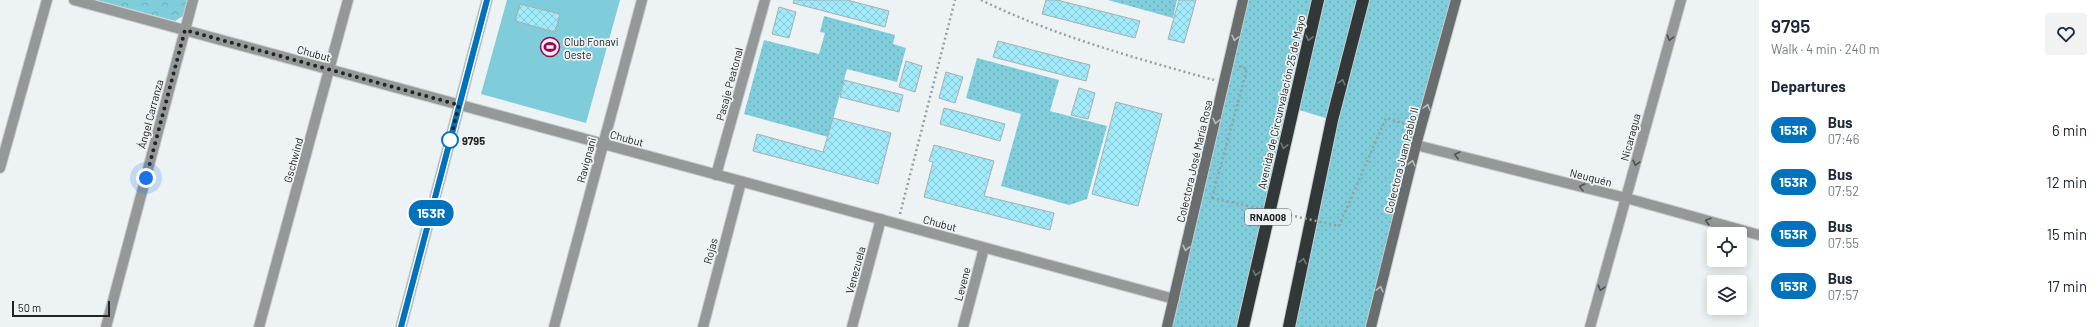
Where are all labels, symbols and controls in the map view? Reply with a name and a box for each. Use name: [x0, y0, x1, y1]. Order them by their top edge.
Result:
button: heart: [2045, 13, 2087, 55]
street label: Avenida de Circunvalación 25 de Mayo: [1255, 14, 1307, 190]
text: 9795: [1771, 14, 1810, 37]
one-way arrow: [1666, 34, 1675, 41]
place label: Club Fonavi Oeste: [564, 35, 619, 61]
one-way arrow: [1231, 35, 1239, 41]
one-way arrow: [1306, 35, 1314, 41]
sports icon: Club Fonavi Oeste: [539, 36, 561, 58]
text: Walk · 4 min · 240 m: [1771, 41, 1879, 57]
street label: Chubut: [296, 42, 332, 64]
street label: Pasaje Peatonal: [713, 46, 745, 122]
text: Departures: [1771, 77, 1846, 95]
street label: Ángel Carranza: [134, 78, 166, 150]
one-way arrow: [1337, 79, 1345, 85]
street label: Colectora José María Rosa: [1174, 98, 1214, 224]
one-way arrow: [1422, 104, 1430, 110]
street label: Colectora Juan Pablo II: [1382, 106, 1420, 214]
street label: Nicaragua: [1617, 112, 1643, 162]
text: Bus: [1828, 113, 1853, 131]
one-way arrow: [1212, 118, 1220, 124]
text: 153R: [1779, 121, 1808, 138]
text: 6 min: [2052, 121, 2087, 139]
street label: Chubut: [609, 127, 645, 149]
marker: 9795: [441, 131, 459, 149]
text: 07:46: [1828, 131, 1859, 147]
place label: 9795: [462, 134, 485, 147]
street label: Gschwind: [281, 136, 305, 184]
street label: Ravignani: [574, 136, 598, 184]
one-way arrow: [1281, 143, 1289, 149]
one-way arrow: [1453, 151, 1460, 160]
one-way arrow: [1407, 160, 1415, 166]
one-way arrow: [1632, 160, 1640, 166]
street label: Neuquén: [1569, 165, 1613, 189]
text: Bus: [1828, 165, 1853, 183]
your location: [136, 168, 156, 188]
text: 153R: [1779, 173, 1808, 190]
text: 12 min: [2046, 173, 2087, 191]
text: 07:52: [1828, 183, 1859, 199]
one-way arrow: [1579, 184, 1586, 192]
line badge: 153R: [403, 200, 459, 226]
text: 153R: [417, 204, 445, 221]
road number: RNA008: [1245, 209, 1291, 225]
street label: Chubut: [922, 212, 958, 234]
one-way arrow: [1705, 217, 1712, 226]
text: Bus: [1828, 217, 1853, 235]
text: 153R: [1779, 225, 1808, 242]
text: 15 min: [2047, 225, 2087, 243]
map controls: [1707, 227, 1747, 315]
button: locate: [1707, 227, 1747, 267]
text: 07:55: [1828, 235, 1859, 251]
street label: Rojas: [700, 237, 720, 265]
one-way arrow: [1182, 244, 1191, 251]
street label: Venezuela: [842, 245, 868, 295]
one-way arrow: [1298, 258, 1306, 265]
street label: Levene: [951, 265, 973, 302]
one-way arrow: [1252, 269, 1260, 276]
text: Bus: [1828, 269, 1853, 287]
button: layers: [1707, 275, 1747, 315]
text: 153R: [1779, 277, 1808, 294]
text: 17 min: [2047, 277, 2087, 295]
one-way arrow: [1597, 284, 1606, 291]
one-way arrow: [1376, 286, 1384, 292]
text: 07:57: [1828, 287, 1858, 303]
scale bar: [12, 299, 110, 318]
text: 50 m: [18, 301, 41, 314]

